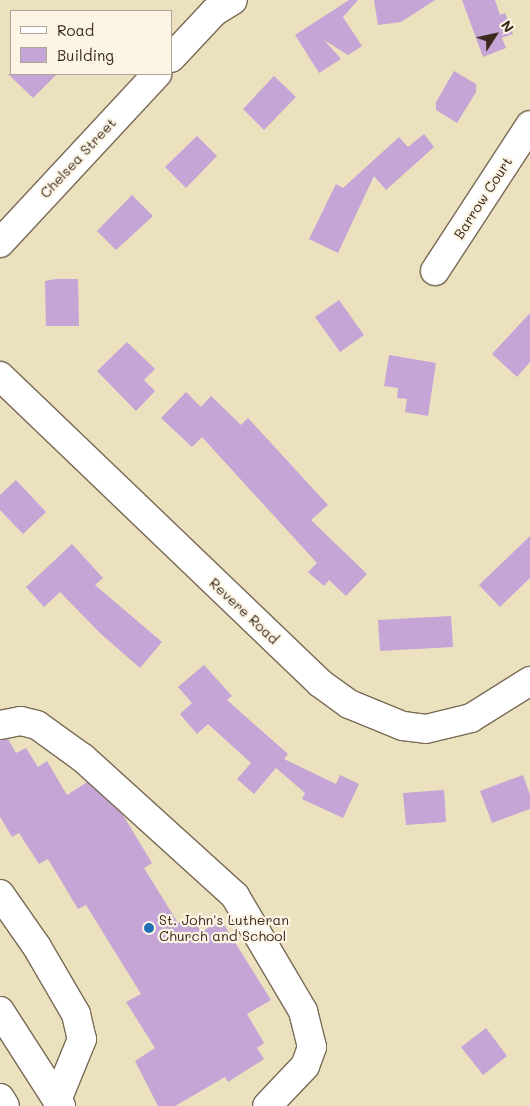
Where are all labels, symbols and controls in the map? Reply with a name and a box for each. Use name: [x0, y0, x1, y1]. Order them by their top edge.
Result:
legend: [10, 10, 172, 75]
north arrow: [470, 10, 520, 60]
text: N: [497, 16, 519, 36]
text: Road: [57, 20, 94, 40]
text: Building: [57, 45, 114, 65]
street label: Chelsea Street: [37, 114, 119, 202]
street label: Barrow Court: [450, 154, 516, 242]
street label: Revere Road: [206, 575, 282, 647]
place label: St. John's Lutheran Church and School: [159, 912, 289, 944]
marker: St. John's Lutheran Church and School: [143, 922, 155, 934]

